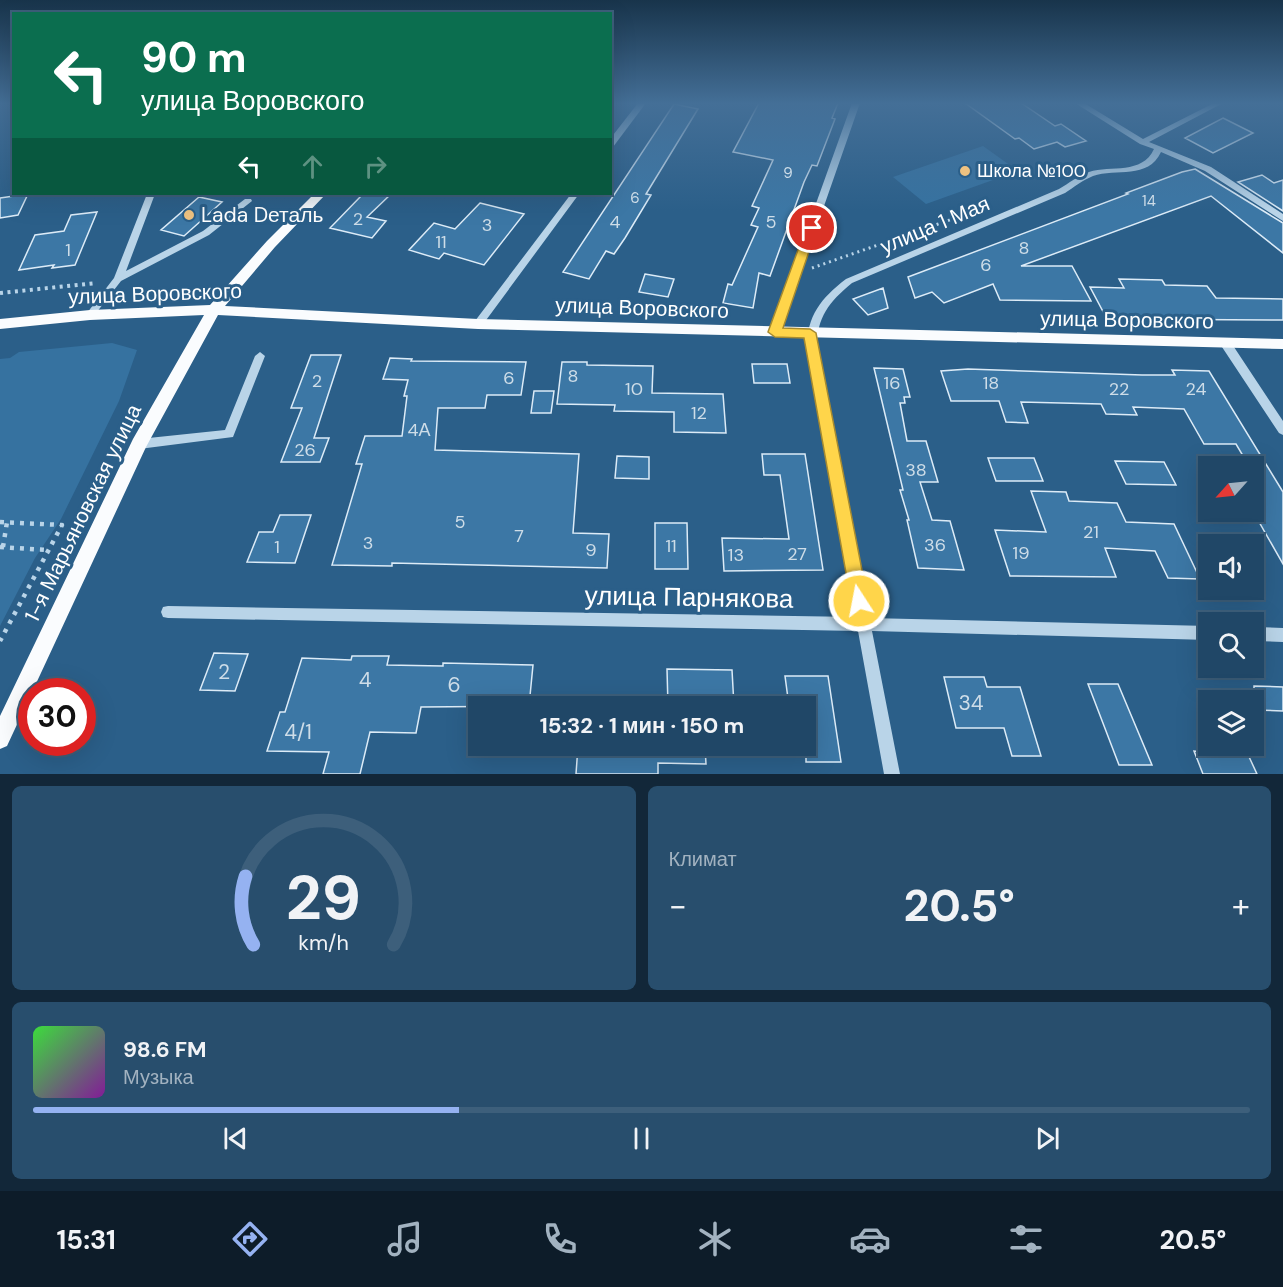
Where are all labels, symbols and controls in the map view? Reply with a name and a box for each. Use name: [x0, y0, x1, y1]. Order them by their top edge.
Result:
text: 90 m: [141, 30, 247, 85]
icon: left: [42, 36, 120, 114]
text: улица Воровского: [141, 83, 364, 118]
icon: left: [233, 150, 266, 183]
icon: ahead: [296, 150, 329, 183]
icon: right: [359, 150, 392, 183]
place label: Школа №100: [977, 159, 1086, 183]
house number: 9: [783, 163, 793, 183]
marker: Школа №100: [958, 164, 972, 178]
house number: 6: [630, 188, 640, 208]
street label: улица 1 Мая: [876, 189, 994, 261]
house number: 14: [1142, 191, 1156, 211]
place label: Lada Dеталь: [201, 201, 323, 229]
pin: [786, 202, 837, 253]
house number: 2: [353, 207, 363, 231]
marker: Lada Dеталь: [182, 208, 196, 222]
house number: 4: [610, 210, 621, 234]
house number: 5: [766, 210, 776, 234]
icon: arrive: [795, 211, 828, 244]
house number: 3: [482, 213, 492, 237]
house number: 11: [435, 230, 447, 254]
house number: 8: [1019, 236, 1029, 260]
house number: 1: [65, 238, 71, 262]
house number: 6: [980, 253, 992, 277]
street label: улица Воровского: [68, 277, 242, 311]
street label: улица Воровского: [555, 291, 729, 325]
street label: улица Воровского: [1040, 304, 1214, 336]
house number: 8: [568, 364, 578, 388]
house number: 6: [503, 366, 515, 390]
house number: 2: [312, 369, 322, 393]
house number: 16: [884, 371, 900, 395]
house number: 18: [983, 371, 999, 395]
house number: 10: [625, 377, 643, 401]
house number: 22: [1109, 377, 1129, 401]
house number: 24: [1186, 377, 1207, 401]
street label: 1-я Марьяновская улица: [18, 399, 148, 627]
house number: 12: [691, 401, 707, 425]
house number: 4А: [408, 418, 430, 442]
house number: 26: [294, 438, 316, 462]
north arrow: [1198, 456, 1264, 522]
map controls: [1198, 456, 1264, 756]
house number: 38: [905, 458, 927, 482]
house number: 5: [455, 510, 465, 534]
house number: 21: [1083, 520, 1099, 544]
house number: 7: [514, 524, 524, 548]
house number: 3: [363, 531, 373, 555]
house number: 36: [924, 533, 946, 557]
house number: 11: [665, 534, 677, 558]
button: sound: [1198, 534, 1264, 600]
house number: 1: [274, 535, 280, 559]
house number: 9: [585, 538, 597, 562]
house number: 19: [1013, 541, 1029, 565]
house number: 27: [787, 542, 807, 566]
house number: 13: [728, 543, 744, 567]
position arrow: [827, 569, 891, 633]
street label: улица Парнякова: [584, 578, 794, 616]
button: search: [1198, 612, 1264, 678]
house number: 2: [218, 658, 230, 686]
house number: 4: [359, 666, 372, 694]
house number: 6: [447, 671, 461, 699]
speed limit sign: 30: [18, 678, 96, 756]
house number: 34: [958, 689, 984, 717]
button: layers: [1198, 690, 1264, 756]
text: 15:32 · 1 мин · 150 m: [540, 711, 744, 740]
house number: 4/1: [284, 718, 312, 746]
text: Климат: [669, 846, 737, 872]
text: 29: [286, 857, 361, 938]
text: 20.5°: [904, 876, 1015, 935]
text: −: [669, 884, 687, 927]
text: +: [1232, 884, 1250, 927]
text: km/h: [298, 929, 349, 957]
text: 98.6 FM: [123, 1035, 206, 1064]
text: Музыка: [123, 1064, 194, 1090]
icon: previous: [219, 1122, 252, 1155]
icon: pause: [625, 1122, 658, 1155]
icon: next: [1031, 1122, 1064, 1155]
icon: directions: [229, 1218, 271, 1260]
icon: music: [384, 1218, 426, 1260]
icon: phone: [539, 1218, 581, 1260]
icon: climate: [694, 1218, 736, 1260]
icon: car: [849, 1218, 891, 1260]
icon: filters: [1005, 1218, 1047, 1260]
text: 15:31: [57, 1222, 116, 1257]
text: 20.5°: [1160, 1222, 1226, 1257]

